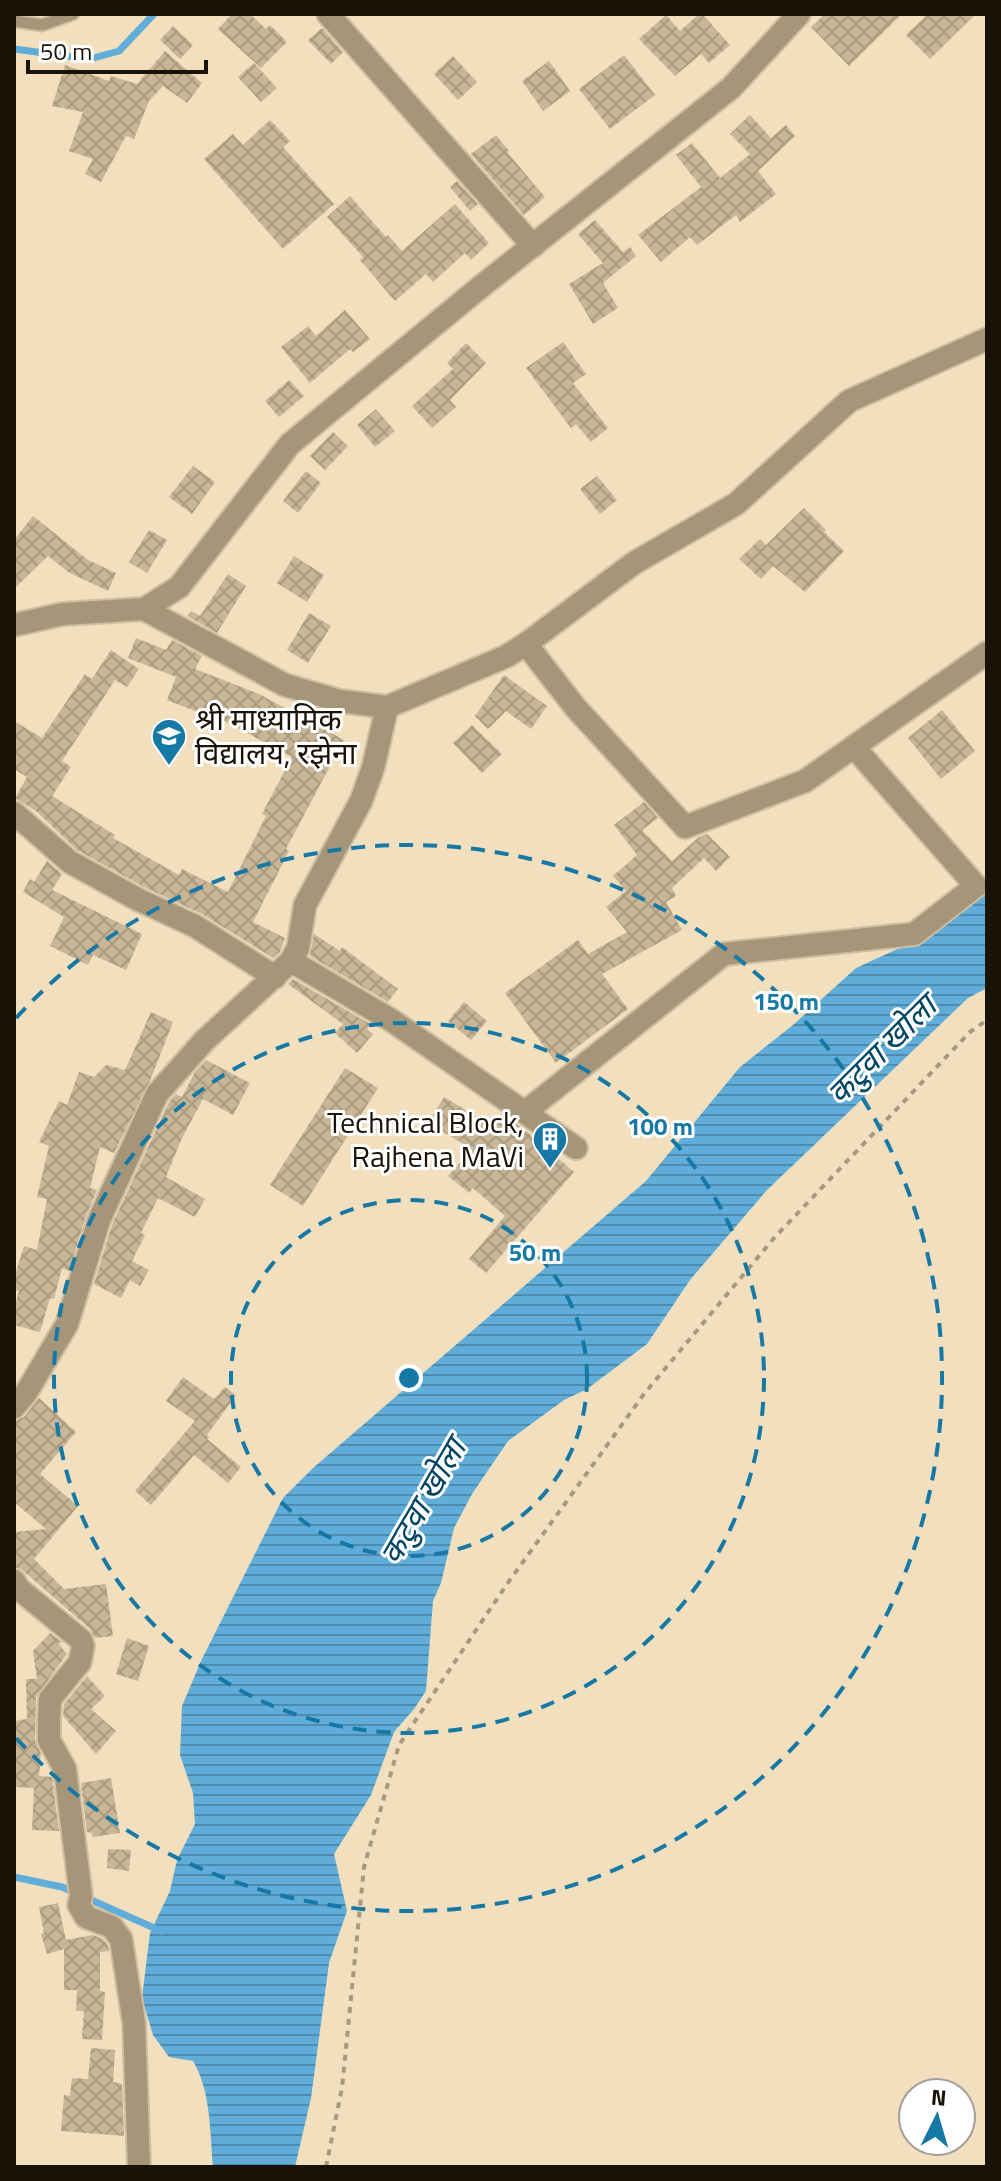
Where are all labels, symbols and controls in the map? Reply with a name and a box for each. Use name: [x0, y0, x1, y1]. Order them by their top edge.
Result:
scale bar: [28, 24, 206, 74]
text: 50 m: [40, 33, 92, 69]
place label: श्री माध्यामिक विद्यालय, रझेना: [195, 696, 358, 776]
school or university icon: श्री माध्यामिक विद्यालय, रझेना: [150, 717, 188, 767]
water label: कटुवा खोला: [815, 979, 951, 1115]
text: 150 m: [753, 983, 819, 1019]
place label: Technical Block, Rajhena MaVi: [327, 1099, 524, 1179]
text: 100 m: [627, 1108, 693, 1144]
building icon: Technical Block, Rajhena MaVi: [531, 1120, 569, 1170]
text: 50 m: [509, 1234, 561, 1270]
centre of rings: [395, 1364, 423, 1392]
water label: कटुवा खोला: [367, 1424, 480, 1573]
north arrow: [897, 2077, 977, 2157]
text: N: [930, 2079, 948, 2115]

